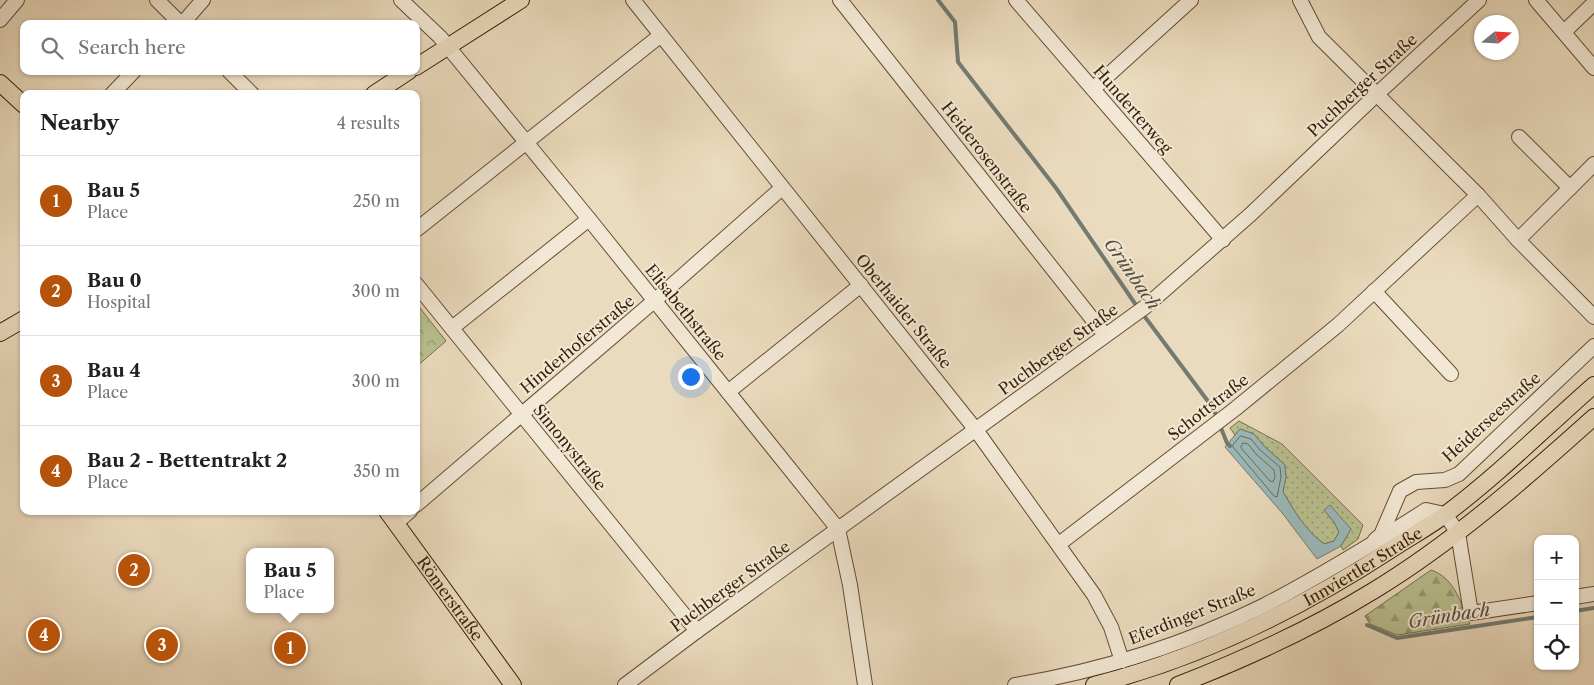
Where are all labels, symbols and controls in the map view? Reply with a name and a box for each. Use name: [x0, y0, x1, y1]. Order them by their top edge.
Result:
north arrow: [1474, 15, 1519, 60]
search box: [20, 20, 420, 75]
street label: Puchberger Straße: [1303, 29, 1421, 141]
icon: search: [38, 34, 66, 62]
text: Search here: [78, 36, 186, 59]
street label: Hunderterweg: [1089, 61, 1177, 158]
street label: Heiderosenstraße: [937, 97, 1037, 217]
text: Nearby: [40, 110, 119, 135]
text: 4 results: [337, 113, 400, 133]
text: Bau 5: [87, 179, 140, 202]
text: 1: [52, 191, 60, 211]
text: 250 m: [353, 191, 400, 211]
text: Place: [87, 202, 128, 222]
water label: Grünbach: [1099, 234, 1165, 314]
street label: Oberhaider Straße: [852, 250, 956, 372]
street label: Elisabethstraße: [641, 260, 731, 364]
text: Bau 0: [87, 269, 142, 292]
text: 2: [51, 281, 61, 301]
text: 300 m: [352, 281, 400, 301]
street label: Hinderhoferstraße: [516, 290, 638, 398]
text: Hospital: [87, 292, 151, 312]
street label: Puchberger Straße: [994, 299, 1122, 399]
text: Bau 4: [87, 359, 141, 382]
your location: [678, 364, 704, 390]
street label: Heiderseestraße: [1438, 368, 1544, 466]
street label: Schottstraße: [1164, 369, 1252, 445]
text: 3: [51, 371, 61, 391]
text: 300 m: [352, 371, 400, 391]
text: Place: [87, 382, 128, 402]
street label: Simonystraße: [529, 400, 611, 494]
text: Bau 2 - Bettentrakt 2: [87, 449, 287, 472]
text: 4: [51, 461, 61, 481]
text: 350 m: [353, 461, 400, 481]
text: Place: [87, 472, 128, 492]
street label: Innviertler Straße: [1300, 523, 1426, 610]
map controls: [1534, 535, 1579, 670]
button: +: [1534, 535, 1579, 580]
street label: Puchberger Straße: [666, 536, 794, 636]
popup: [246, 548, 334, 613]
pin: 2: [118, 551, 150, 589]
street label: Römerstraße: [413, 552, 488, 645]
text: Bau 5: [264, 559, 316, 582]
street label: Eferdinger Straße: [1126, 579, 1258, 649]
button: −: [1534, 580, 1579, 625]
text: Place: [264, 582, 305, 602]
water label: Grünbach: [1406, 599, 1492, 633]
pin: 4: [28, 616, 60, 654]
button: locate: [1534, 625, 1579, 670]
pin: 3: [146, 626, 178, 664]
pin: 1: [274, 629, 306, 667]

